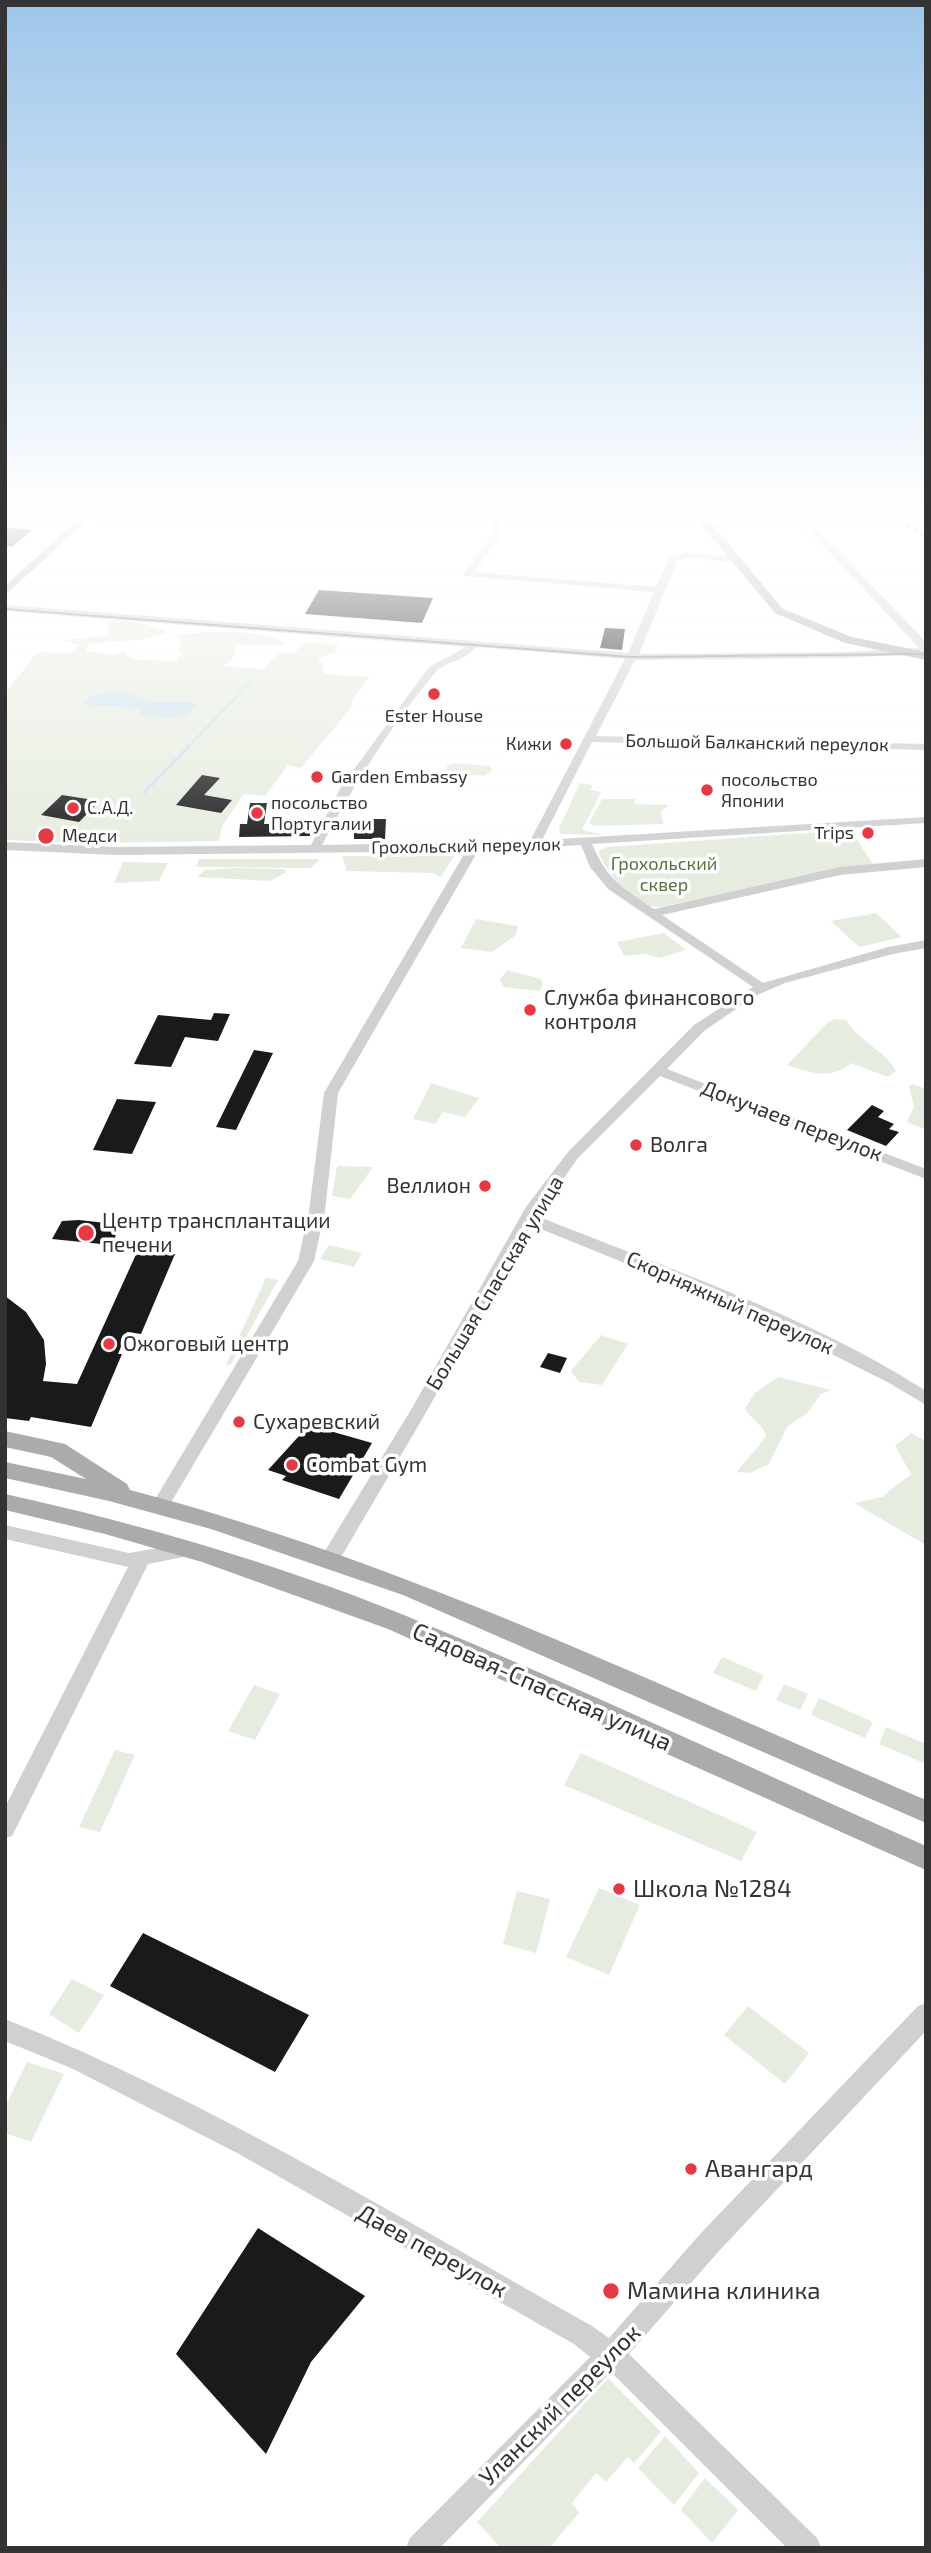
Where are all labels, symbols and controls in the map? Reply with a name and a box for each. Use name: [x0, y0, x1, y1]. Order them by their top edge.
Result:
marker: Ester House: [426, 686, 442, 702]
place label: Ester House: [385, 705, 483, 727]
street label: Большой Балканский переулок: [625, 730, 889, 756]
place label: Кижи: [506, 733, 552, 755]
marker: Кижи: [558, 736, 574, 752]
place label: Garden Embassy: [331, 766, 467, 788]
marker: Garden Embassy: [309, 769, 325, 785]
place label: посольство Японии: [721, 769, 818, 812]
marker: посольство Японии: [699, 782, 715, 798]
place label: посольство Португалии: [271, 792, 372, 834]
place label: С.А.Д.: [87, 797, 133, 819]
marker: С.А.Д.: [65, 800, 81, 816]
marker: посольство Португалии: [249, 805, 265, 821]
place label: Trips: [814, 822, 854, 844]
place label: Медси: [62, 825, 117, 847]
marker: Trips: [860, 825, 876, 841]
marker: Медси: [36, 826, 56, 846]
street label: Грохольский переулок: [371, 834, 561, 858]
park label: Грохольский сквер: [611, 853, 717, 896]
place label: Служба финансового контроля: [544, 985, 755, 1035]
marker: Служба финансового контроля: [522, 1002, 538, 1018]
street label: Докучаев переулок: [698, 1075, 886, 1167]
place label: Волга: [650, 1132, 708, 1158]
marker: Волга: [628, 1137, 644, 1153]
street label: Большая Спасская улица: [421, 1171, 569, 1395]
place label: Веллион: [386, 1173, 471, 1199]
marker: Веллион: [477, 1178, 493, 1194]
place label: Центр трансплантации печени: [102, 1208, 331, 1258]
marker: Центр трансплантации печени: [76, 1223, 96, 1243]
street label: Скорняжный переулок: [622, 1246, 838, 1360]
place label: Ожоговый центр: [123, 1331, 289, 1357]
marker: Ожоговый центр: [101, 1336, 117, 1352]
place label: Сухаревский: [253, 1409, 380, 1435]
marker: Сухаревский: [231, 1414, 247, 1430]
place label: Combat Gym: [306, 1452, 427, 1478]
marker: Combat Gym: [284, 1457, 300, 1473]
street label: Садовая-Спасская улица: [408, 1617, 676, 1757]
place label: Школа №1284: [633, 1875, 792, 1903]
marker: Школа №1284: [611, 1881, 627, 1897]
place label: Авангард: [705, 2155, 813, 2183]
marker: Авангард: [683, 2161, 699, 2177]
street label: Даев переулок: [352, 2198, 512, 2304]
place label: Мамина клиника: [627, 2277, 821, 2305]
marker: Мамина клиника: [601, 2281, 621, 2301]
street label: Уланский переулок: [473, 2318, 647, 2492]

